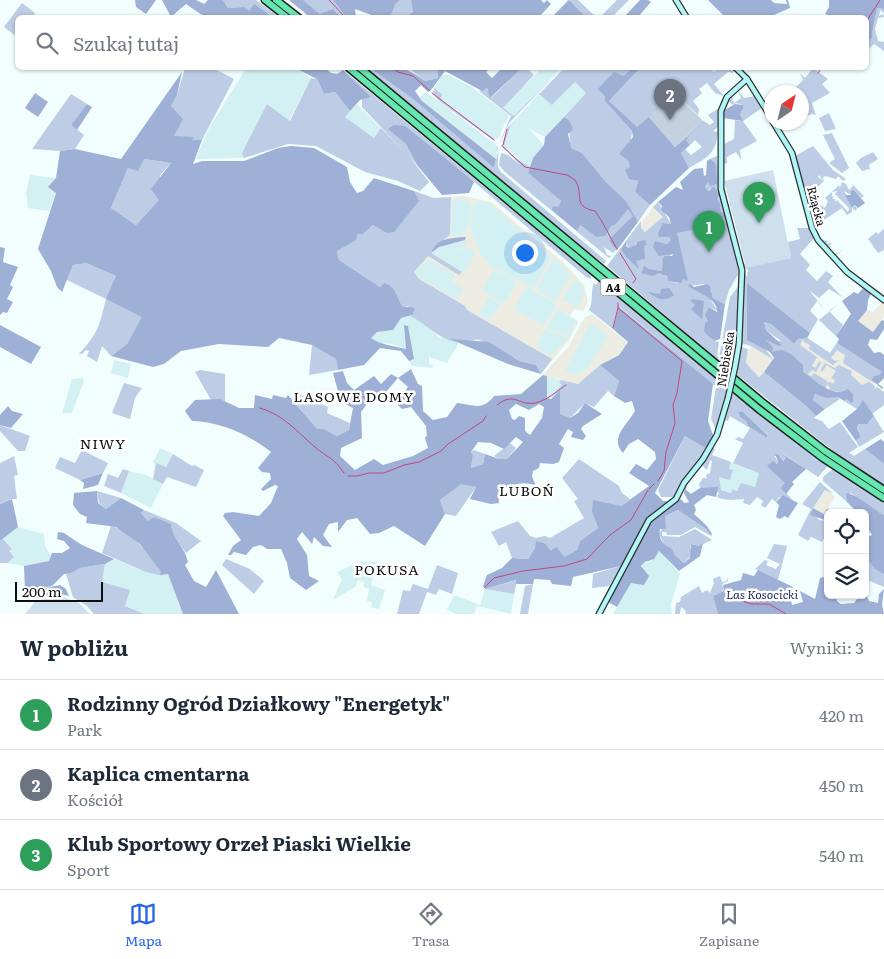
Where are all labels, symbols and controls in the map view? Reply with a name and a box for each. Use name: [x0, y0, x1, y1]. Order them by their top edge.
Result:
search box: [15, 15, 869, 70]
icon: search: [33, 29, 61, 57]
text: Szukaj tutaj: [73, 29, 179, 57]
pin: 2: [654, 79, 686, 120]
north arrow: [764, 85, 809, 130]
pin: 3: [743, 182, 775, 223]
street label: Rżącka: [803, 184, 831, 228]
pin: 1: [693, 211, 725, 252]
your location: [512, 240, 538, 266]
road number: A4: [600, 278, 626, 296]
street label: Niebieska: [712, 329, 738, 388]
district label: LASOWE DOMY: [294, 386, 414, 406]
district label: NIWY: [80, 433, 126, 453]
district label: LUBOŃ: [499, 480, 555, 500]
map controls: [824, 509, 869, 599]
button: locate: [824, 509, 869, 554]
button: layers: [824, 554, 869, 599]
district label: POKUSA: [355, 559, 419, 579]
scale bar: [15, 579, 102, 602]
text: 200 m: [22, 581, 62, 601]
park label: Las Kosocicki: [726, 585, 799, 603]
text: W pobliżu: [20, 631, 128, 662]
text: Wyniki: 3: [790, 635, 864, 659]
text: Rodzinny Ogród Działkowy "Energetyk": [67, 689, 450, 717]
text: 1: [33, 703, 39, 727]
text: 420 m: [819, 703, 864, 727]
text: Park: [67, 717, 102, 741]
text: Kaplica cmentarna: [67, 759, 250, 787]
text: 2: [32, 773, 40, 797]
text: 450 m: [819, 773, 864, 797]
text: Kościół: [67, 787, 123, 811]
text: Klub Sportowy Orzeł Piaski Wielkie: [67, 829, 411, 857]
text: 3: [32, 843, 40, 867]
text: 540 m: [819, 843, 864, 867]
text: Sport: [67, 857, 110, 881]
tab: Mapa: [125, 900, 162, 950]
tab: Trasa: [412, 900, 450, 950]
tab: Zapisane: [699, 900, 759, 950]

